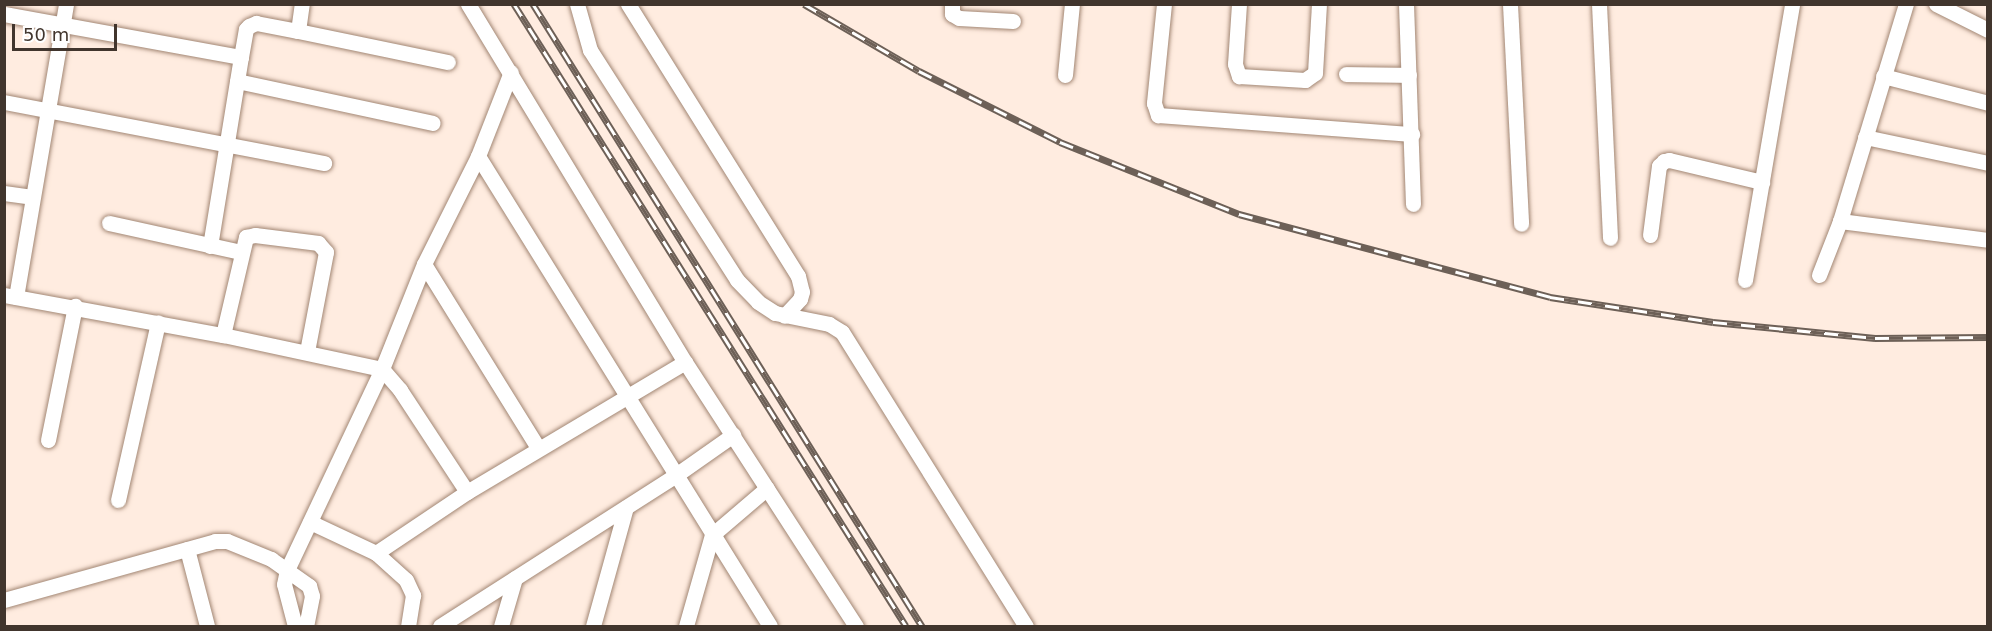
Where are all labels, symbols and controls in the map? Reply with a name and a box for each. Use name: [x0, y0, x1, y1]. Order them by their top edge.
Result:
scale bar: [15, 12, 120, 50]
text: 50 m: [23, 24, 69, 45]

